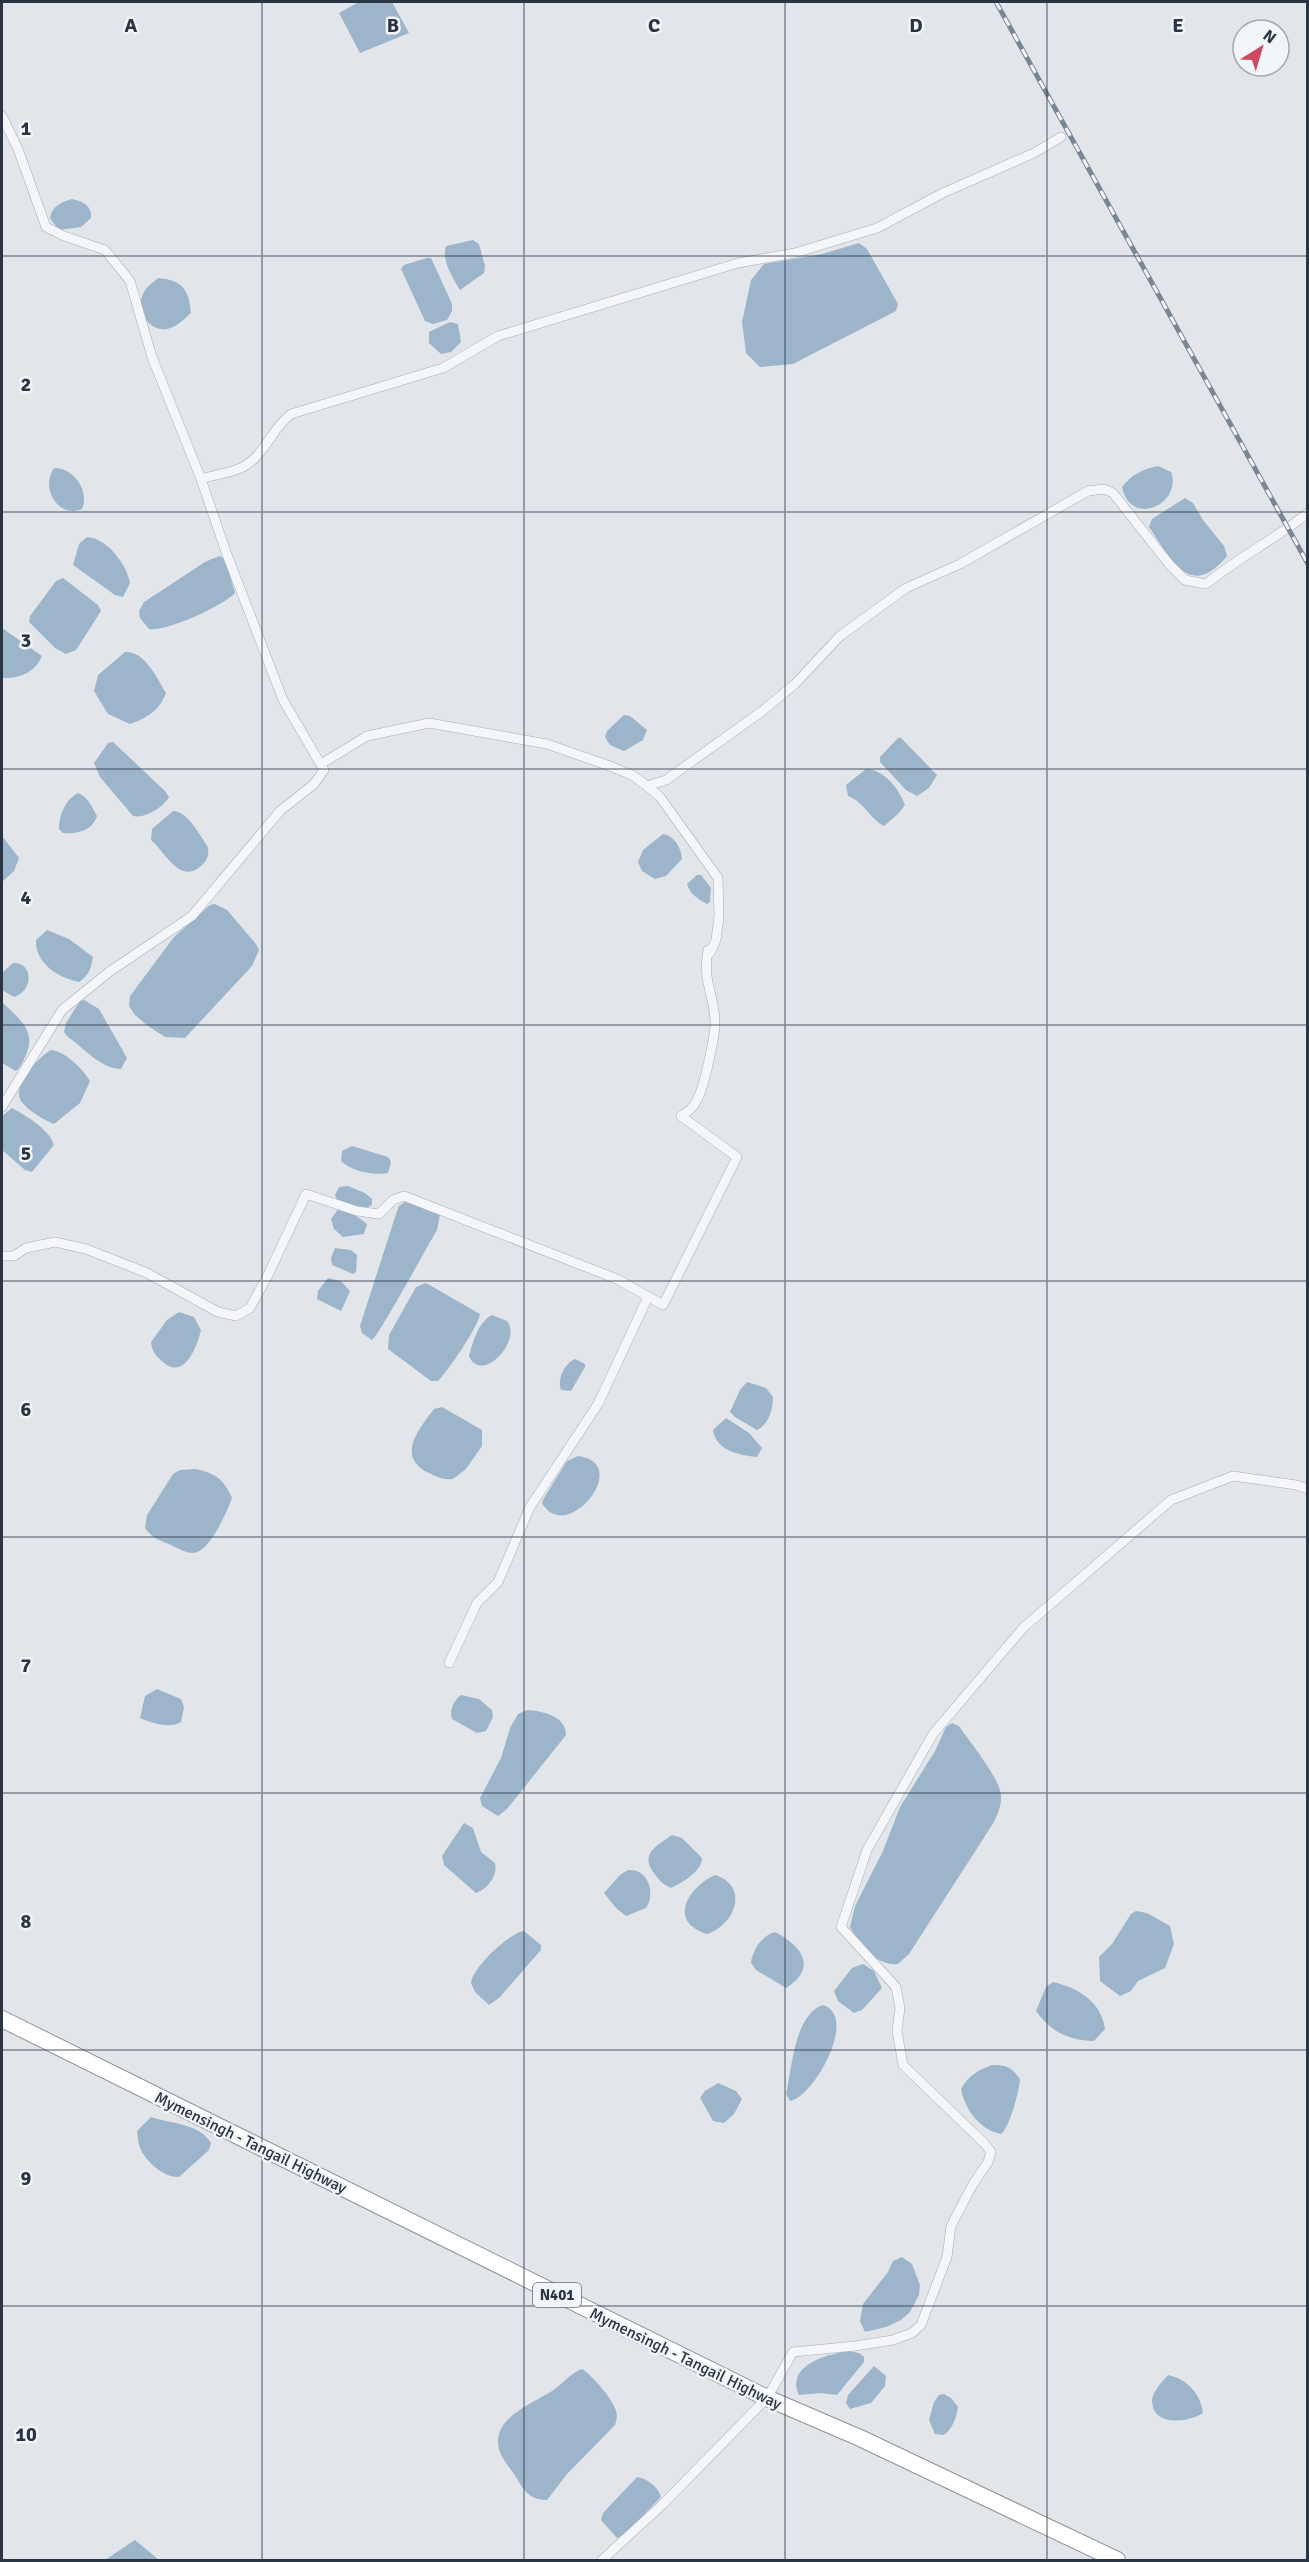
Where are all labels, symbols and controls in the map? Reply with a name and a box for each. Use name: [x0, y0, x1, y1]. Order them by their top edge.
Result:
text: A: [125, 13, 138, 38]
text: B: [387, 13, 399, 38]
text: C: [648, 13, 660, 38]
text: D: [909, 13, 923, 38]
text: E: [1172, 13, 1184, 38]
north arrow: [1231, 18, 1291, 78]
text: N: [1259, 25, 1280, 48]
text: 1: [21, 116, 32, 141]
text: 2: [21, 372, 31, 397]
text: 3: [21, 628, 31, 653]
text: 4: [21, 885, 32, 910]
text: 5: [21, 1141, 31, 1166]
text: 6: [21, 1397, 32, 1422]
text: 7: [21, 1653, 32, 1678]
text: 8: [21, 1909, 32, 1934]
street label: Mymensingh - Tangail Highway: [151, 2088, 350, 2198]
text: 9: [21, 2166, 32, 2191]
road number: N401: [533, 2283, 581, 2307]
street label: Mymensingh - Tangail Highway: [586, 2304, 785, 2414]
text: 10: [15, 2422, 37, 2447]

